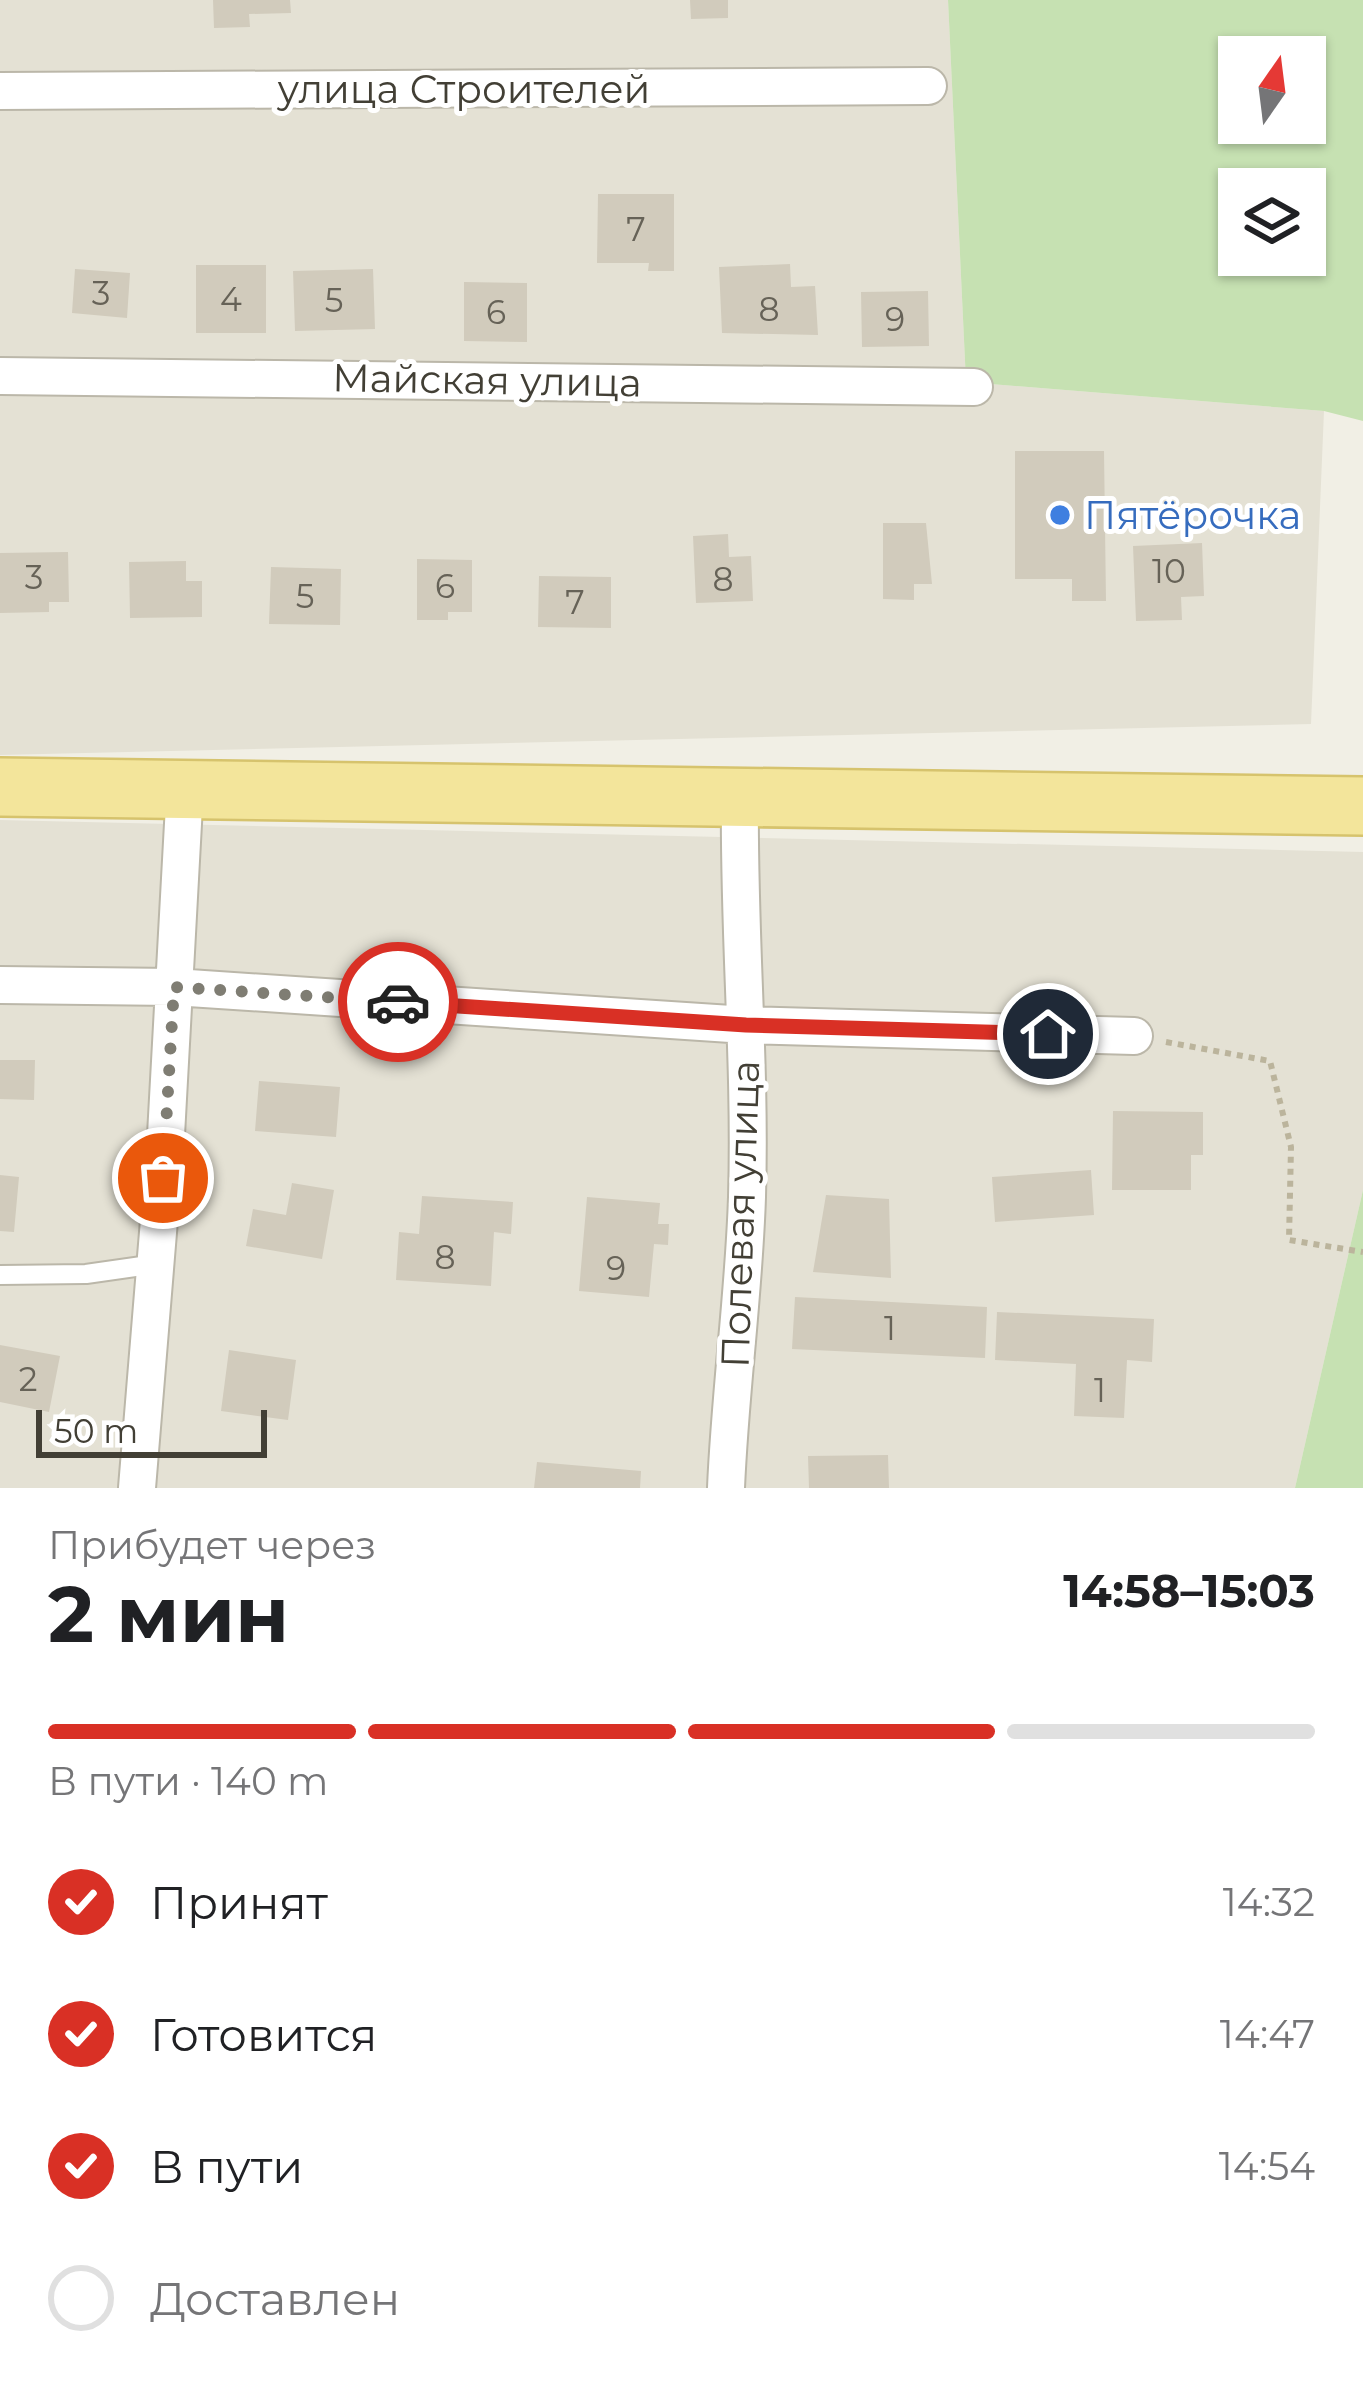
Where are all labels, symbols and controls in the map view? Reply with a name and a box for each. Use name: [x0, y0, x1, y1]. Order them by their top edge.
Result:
north arrow: [1218, 36, 1326, 144]
map controls: [1218, 36, 1326, 276]
street label: улица Строителей: [277, 65, 650, 113]
button: layers: [1218, 168, 1326, 276]
house number: 7: [626, 209, 646, 249]
house number: 3: [92, 273, 110, 313]
house number: 4: [220, 279, 242, 319]
house number: 5: [325, 280, 343, 320]
house number: 8: [758, 289, 780, 329]
house number: 6: [486, 292, 506, 332]
house number: 9: [885, 299, 905, 339]
street label: Майская улица: [332, 353, 642, 407]
place label: Пятёрочка: [1084, 491, 1301, 539]
marker: Пятёрочка: [1047, 502, 1073, 528]
house number: 10: [1152, 551, 1186, 591]
house number: 3: [25, 557, 43, 597]
house number: 8: [712, 559, 734, 599]
house number: 6: [435, 566, 455, 606]
house number: 5: [296, 576, 314, 616]
house number: 7: [565, 582, 585, 622]
courier: [338, 942, 458, 1062]
icon: car: [365, 969, 431, 1035]
pin: [997, 983, 1099, 1085]
icon: home: [1015, 1001, 1081, 1067]
street label: Полевая улица: [711, 1059, 769, 1369]
pin: [112, 1127, 214, 1229]
icon: bag: [130, 1145, 196, 1211]
house number: 8: [434, 1237, 456, 1277]
house number: 9: [606, 1248, 626, 1288]
house number: 1: [884, 1308, 896, 1348]
house number: 2: [19, 1359, 37, 1399]
house number: 1: [1094, 1370, 1106, 1410]
scale bar: [36, 1404, 267, 1457]
text: 50 m: [54, 1411, 138, 1451]
text: Прибудет через: [48, 1521, 376, 1569]
text: 14:58–15:03: [1063, 1563, 1315, 1618]
text: 2 мин: [48, 1566, 289, 1662]
text: В пути · 140 m: [48, 1757, 328, 1805]
icon: check: [48, 1869, 114, 1935]
text: Принят: [150, 1875, 328, 1930]
text: 14:32: [1223, 1878, 1315, 1926]
icon: check: [48, 2001, 114, 2067]
text: Готовится: [150, 2007, 377, 2062]
text: 14:47: [1220, 2010, 1315, 2058]
icon: check: [48, 2133, 114, 2199]
text: В пути: [150, 2139, 303, 2194]
text: 14:54: [1219, 2142, 1315, 2190]
text: Доставлен: [150, 2271, 400, 2326]

